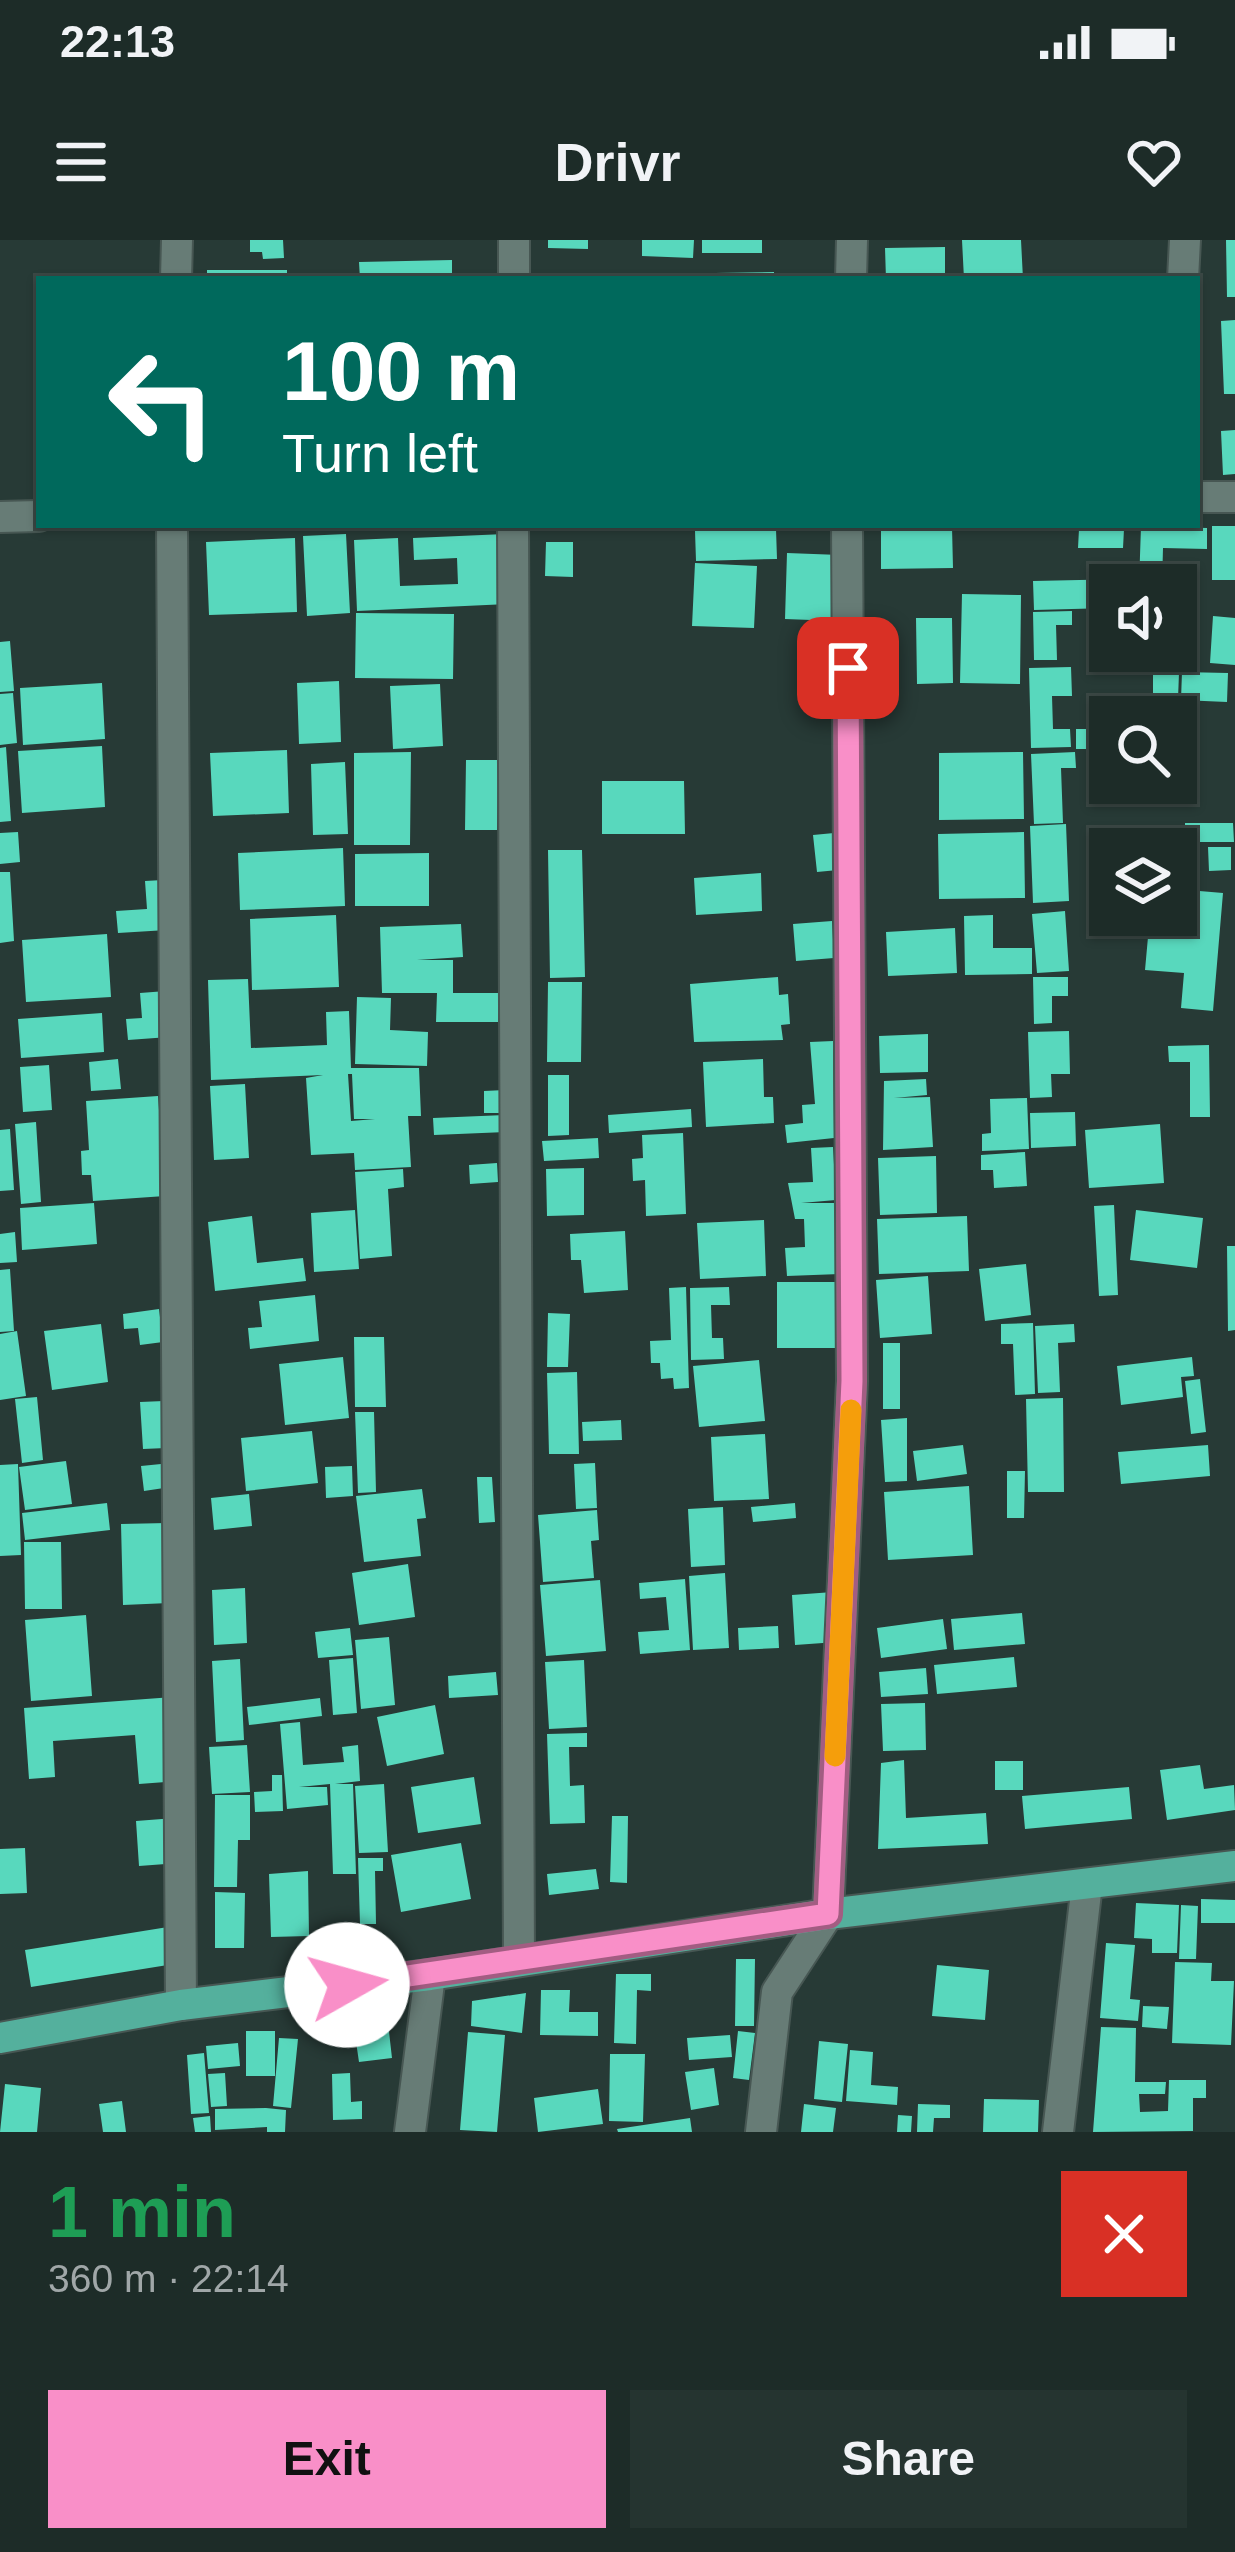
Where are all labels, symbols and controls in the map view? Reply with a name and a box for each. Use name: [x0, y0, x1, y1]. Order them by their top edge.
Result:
text: 22:13: [60, 16, 175, 67]
icon: menu: [48, 129, 114, 195]
icon: heart: [1121, 129, 1187, 195]
text: Drivr: [554, 132, 681, 192]
icon: left: [84, 324, 240, 480]
text: 100 m: [282, 324, 520, 418]
text: Turn left: [282, 423, 478, 483]
map controls: [1089, 564, 1197, 936]
button: sound: [1089, 564, 1197, 672]
pin: [797, 617, 899, 719]
icon: arrive: [815, 635, 881, 701]
button: search: [1089, 696, 1197, 804]
button: layers: [1089, 828, 1197, 936]
position arrow: [284, 1922, 410, 2048]
button: close: [1061, 2171, 1187, 2297]
text: 1 min: [48, 2172, 236, 2252]
text: 360 m · 22:14: [48, 2257, 289, 2300]
button: Exit: [48, 2390, 606, 2528]
button: Share: [630, 2390, 1187, 2528]

